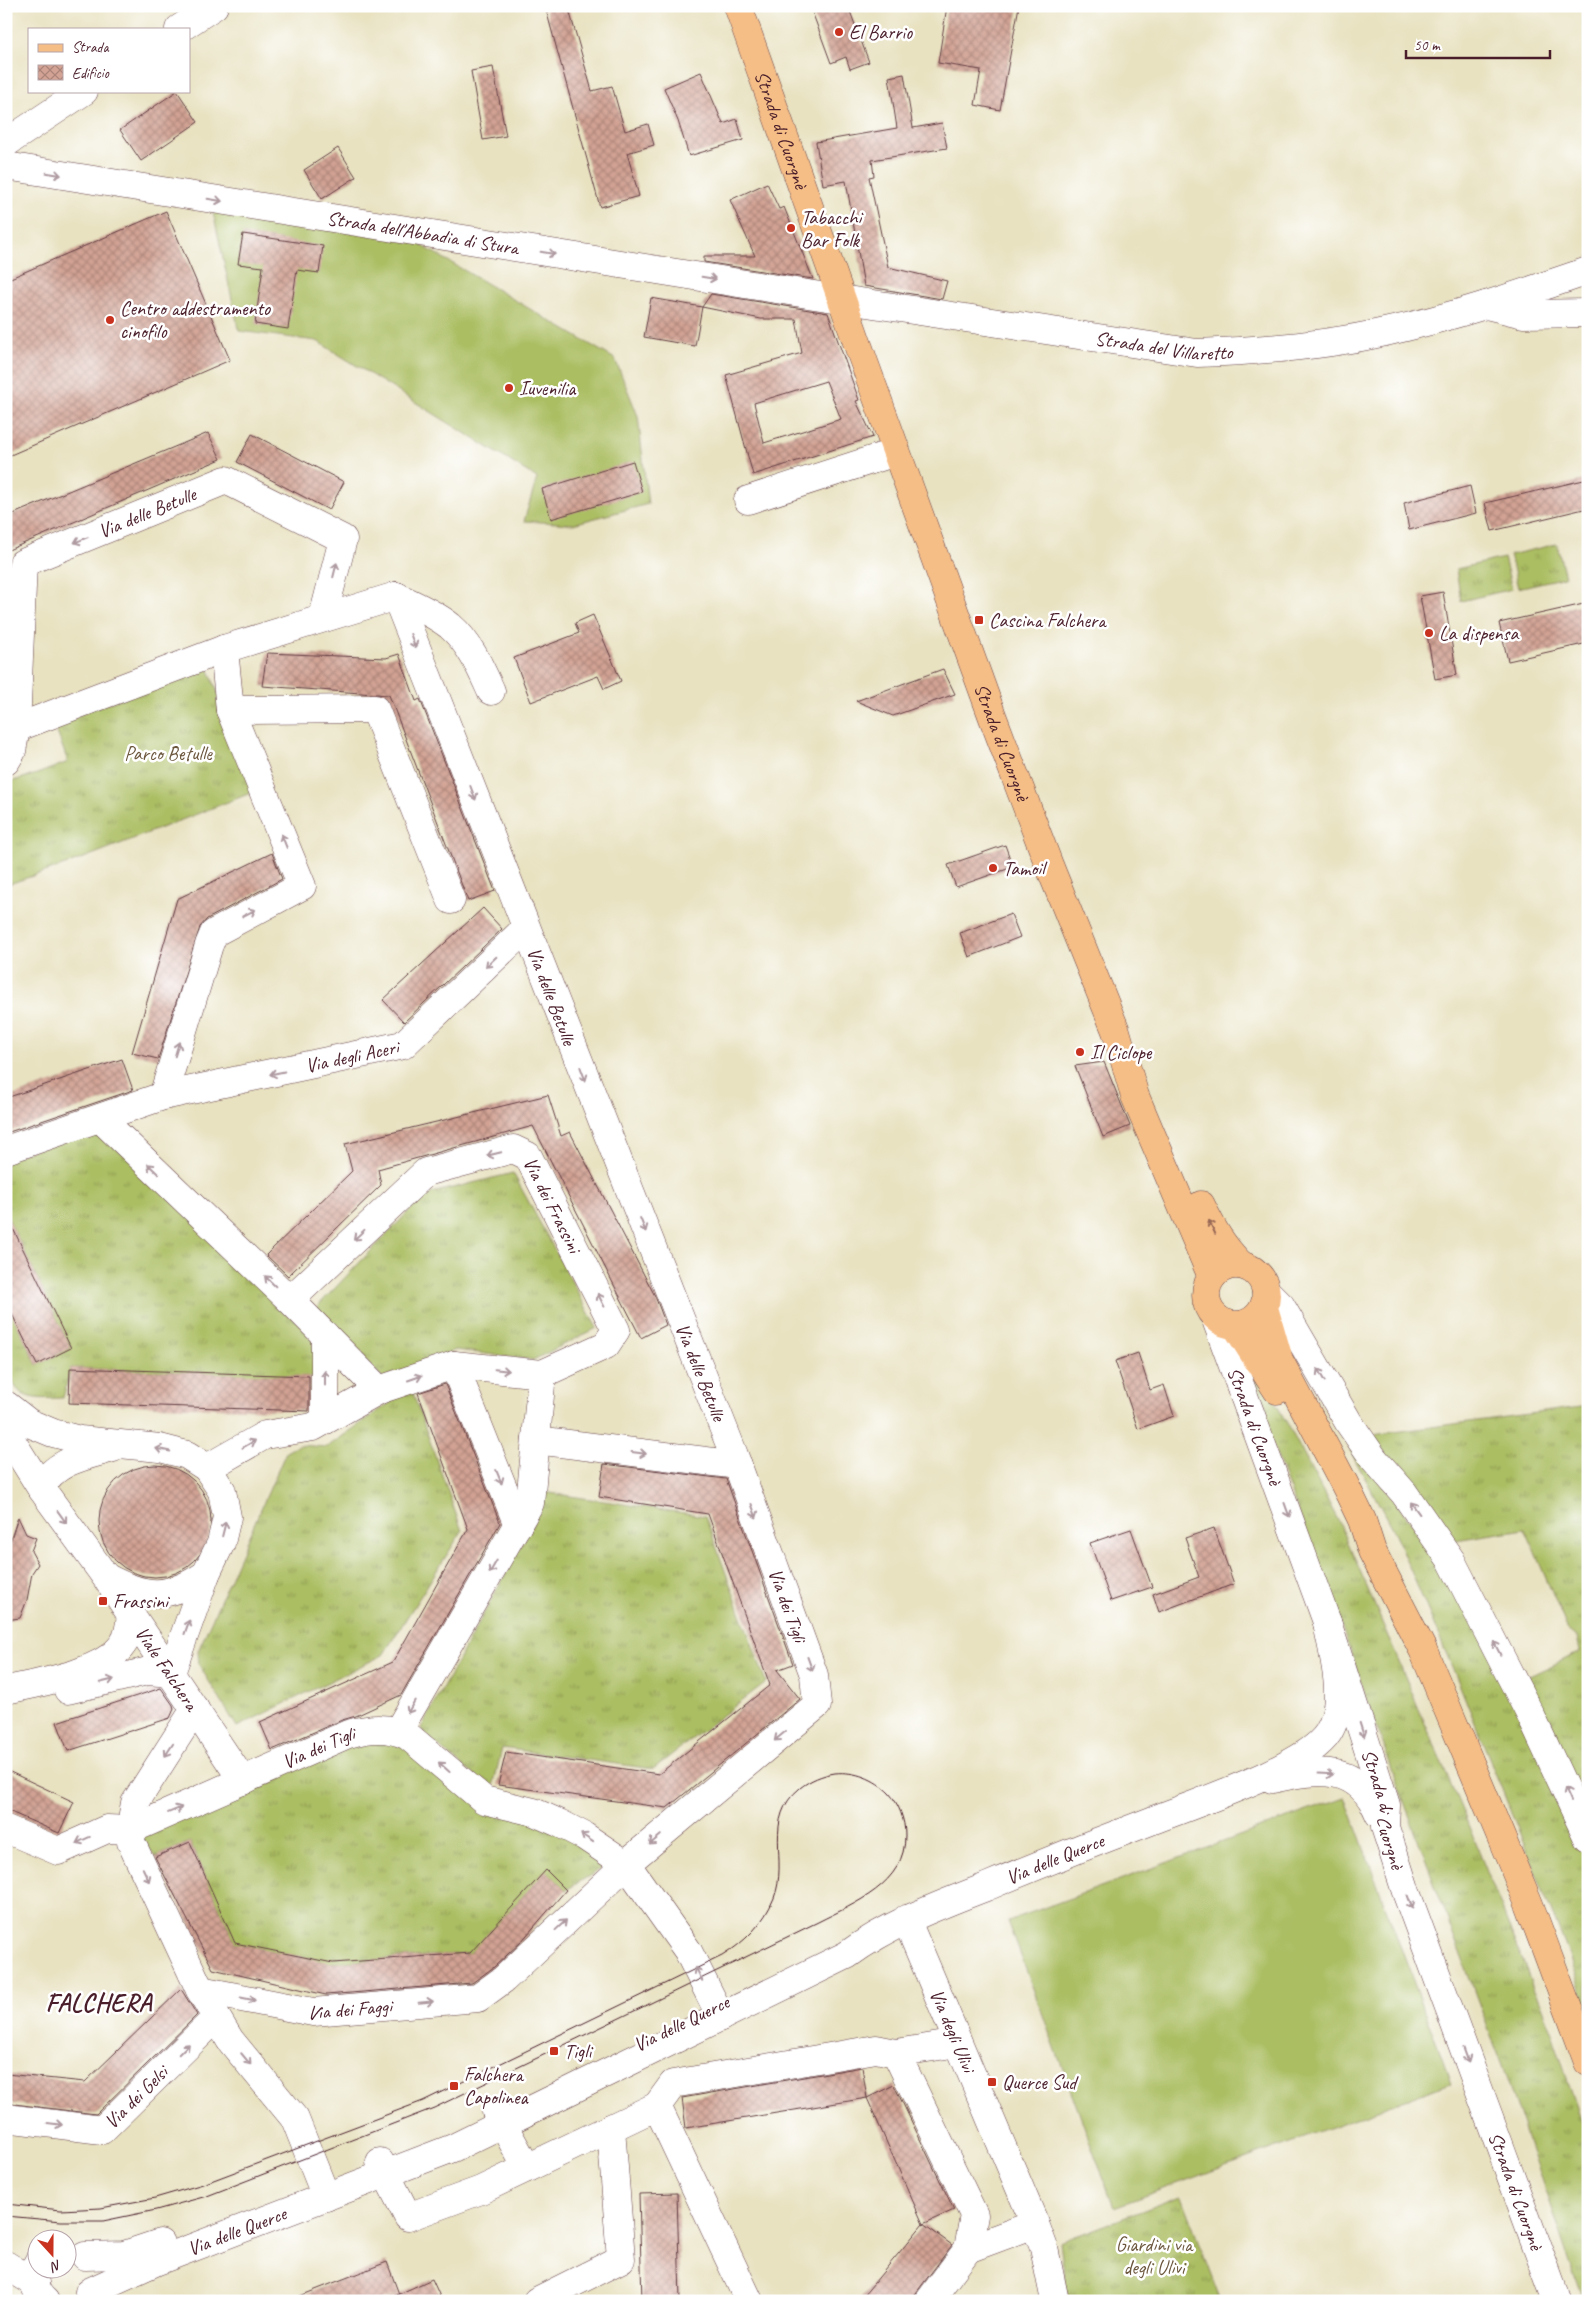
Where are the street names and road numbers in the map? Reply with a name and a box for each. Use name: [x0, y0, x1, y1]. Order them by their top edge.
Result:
street label: Strada di Cuorgnè: [749, 67, 814, 193]
street label: Strada dell'Abbadia di Stura: [325, 205, 522, 261]
street label: Strada del Villaretto: [1093, 326, 1234, 366]
street label: Via delle Betulle: [95, 481, 201, 544]
street label: Strada di Cuorgnè: [969, 680, 1036, 806]
street label: Via delle Betulle: [521, 944, 582, 1050]
street label: Via degli Aceri: [303, 1034, 403, 1078]
street label: Via dei Frassini: [518, 1153, 588, 1259]
street label: Via delle Betulle: [670, 1320, 732, 1426]
street label: Strada di Cuorgnè: [1222, 1364, 1288, 1490]
street label: Via dei Tigli: [763, 1565, 813, 1647]
street label: Viale Falchera: [129, 1622, 205, 1717]
street label: Via dei Tigli: [278, 1720, 359, 1774]
street label: Strada di Cuorgnè: [1356, 1746, 1410, 1874]
street label: Via delle Querce: [1002, 1828, 1109, 1890]
street label: Via degli Ulivi: [924, 1985, 982, 2078]
street label: Via delle Querce: [629, 1989, 735, 2057]
street label: Via dei Faggi: [306, 1993, 395, 2026]
street label: Via dei Gelsi: [99, 2059, 175, 2134]
street label: Strada di Cuorgnè: [1483, 2129, 1549, 2255]
street label: Via delle Querce: [184, 2200, 291, 2261]

